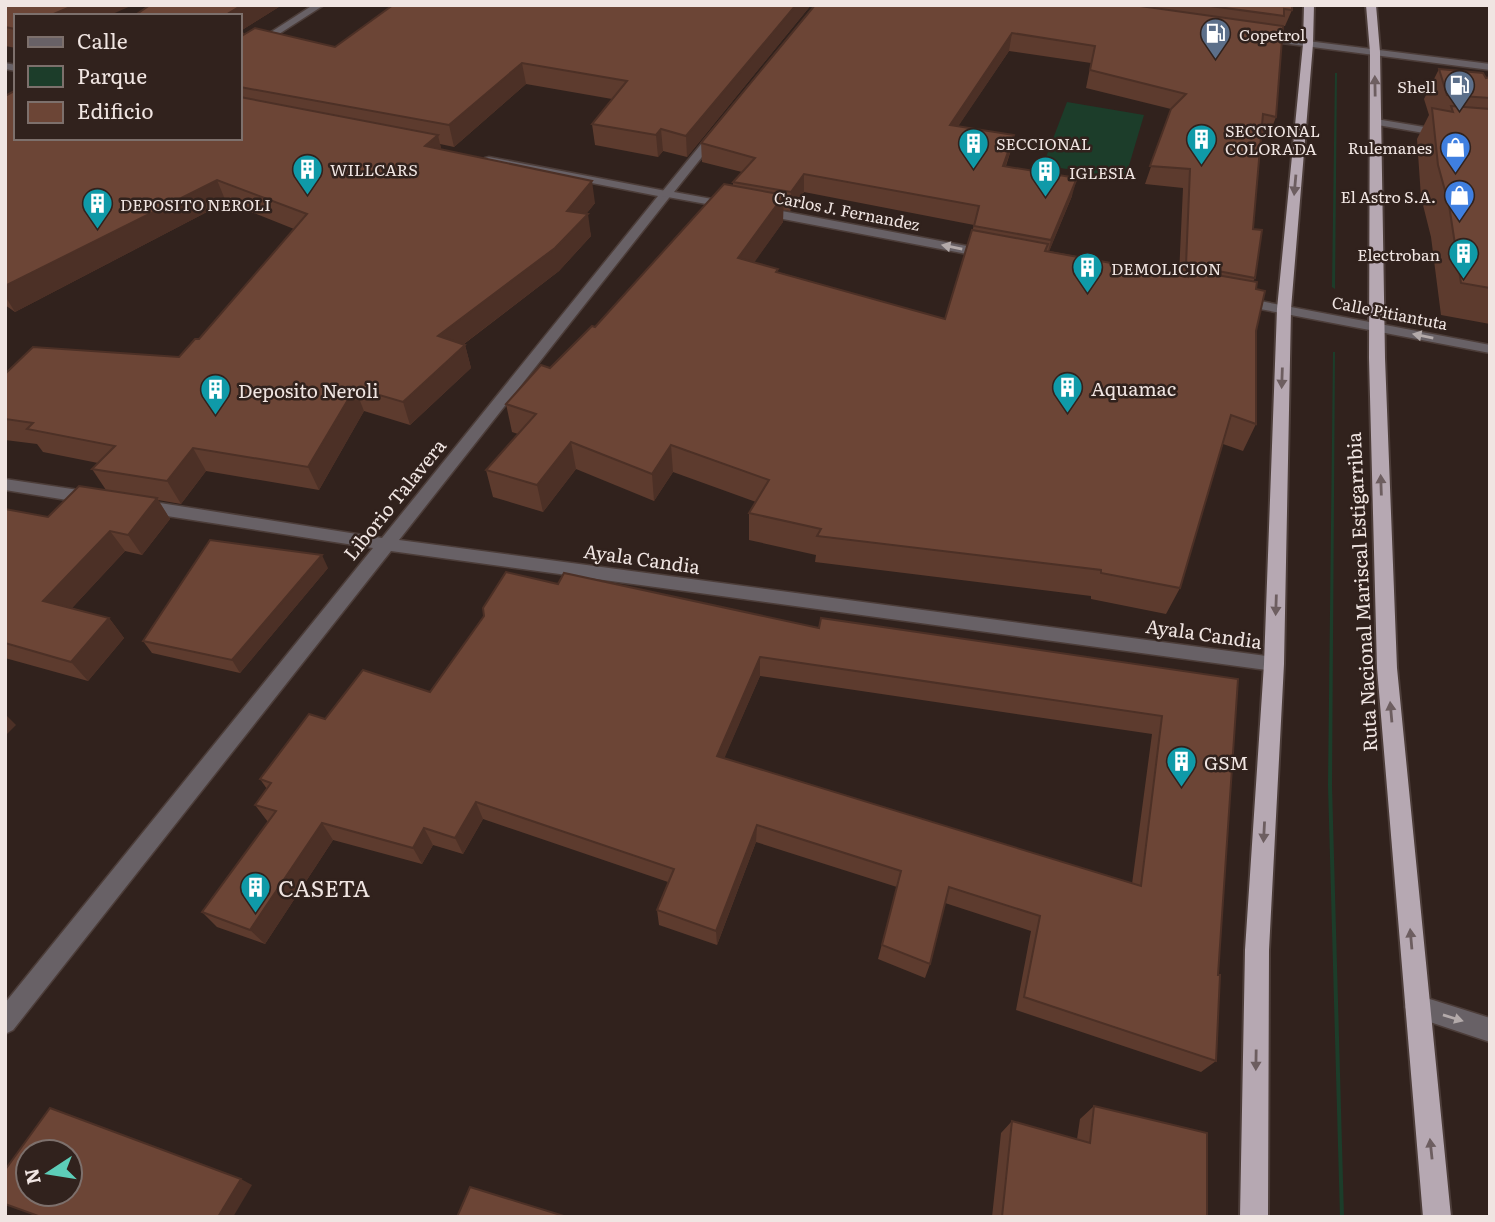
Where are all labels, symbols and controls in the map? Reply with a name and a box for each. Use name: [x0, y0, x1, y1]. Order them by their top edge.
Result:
legend: [14, 14, 242, 140]
fuel station icon: Copetrol: [1199, 17, 1233, 61]
place label: Copetrol: [1239, 22, 1305, 46]
text: Calle: [77, 24, 128, 55]
text: Parque: [77, 59, 147, 90]
fuel station icon: Shell: [1442, 69, 1476, 113]
place label: Shell: [1397, 74, 1436, 98]
one-way arrow: [1369, 75, 1381, 97]
text: Edificio: [77, 94, 153, 125]
place label: SECCIONAL COLORADA: [1225, 118, 1320, 160]
building icon: SECCIONAL COLORADA: [1185, 122, 1219, 166]
building icon: SECCIONAL: [956, 126, 990, 170]
shop icon: Rulemanes: [1438, 130, 1472, 174]
place label: SECCIONAL: [996, 131, 1091, 155]
place label: Rulemanes: [1348, 135, 1432, 159]
building icon: WILLCARS: [290, 152, 324, 196]
building icon: IGLESIA: [1029, 155, 1063, 199]
place label: WILLCARS: [330, 157, 418, 181]
place label: IGLESIA: [1069, 160, 1136, 184]
one-way arrow: [1290, 174, 1301, 196]
shop icon: El Astro S.A.: [1442, 179, 1476, 223]
street label: Carlos J. Fernandez: [772, 184, 922, 236]
place label: El Astro S.A.: [1340, 184, 1436, 208]
building icon: DEPOSITO NEROLI: [80, 187, 114, 231]
place label: DEPOSITO NEROLI: [120, 192, 271, 216]
building icon: Electroban: [1446, 237, 1480, 281]
one-way arrow: [941, 242, 963, 253]
place label: Electroban: [1357, 242, 1440, 266]
building icon: DEMOLICION: [1071, 251, 1105, 295]
place label: DEMOLICION: [1111, 256, 1221, 280]
street label: Calle Pitiantuta: [1330, 289, 1450, 335]
one-way arrow: [1412, 331, 1434, 342]
one-way arrow: [1276, 367, 1288, 389]
building icon: Aquamac: [1051, 371, 1085, 415]
building icon: Deposito Neroli: [198, 373, 232, 417]
place label: Aquamac: [1091, 374, 1176, 402]
place label: Deposito Neroli: [238, 376, 379, 404]
street label: Ruta Nacional Mariscal Estigarribia: [1339, 431, 1383, 753]
street label: Liborio Talavera: [336, 432, 452, 566]
one-way arrow: [1376, 474, 1387, 496]
street label: Ayala Candia: [582, 536, 703, 580]
one-way arrow: [1270, 594, 1281, 616]
street label: Ayala Candia: [1144, 611, 1265, 655]
one-way arrow: [1385, 701, 1396, 723]
building icon: GSM: [1164, 745, 1198, 789]
place label: GSM: [1204, 748, 1249, 776]
one-way arrow: [1258, 821, 1269, 843]
building icon: CASETA: [238, 870, 272, 914]
place label: CASETA: [278, 870, 370, 904]
one-way arrow: [1405, 928, 1416, 950]
one-way arrow: [1443, 1014, 1464, 1024]
one-way arrow: [1250, 1049, 1261, 1071]
north arrow: [14, 1138, 84, 1208]
one-way arrow: [1425, 1138, 1436, 1160]
text: N: [16, 1166, 47, 1187]

